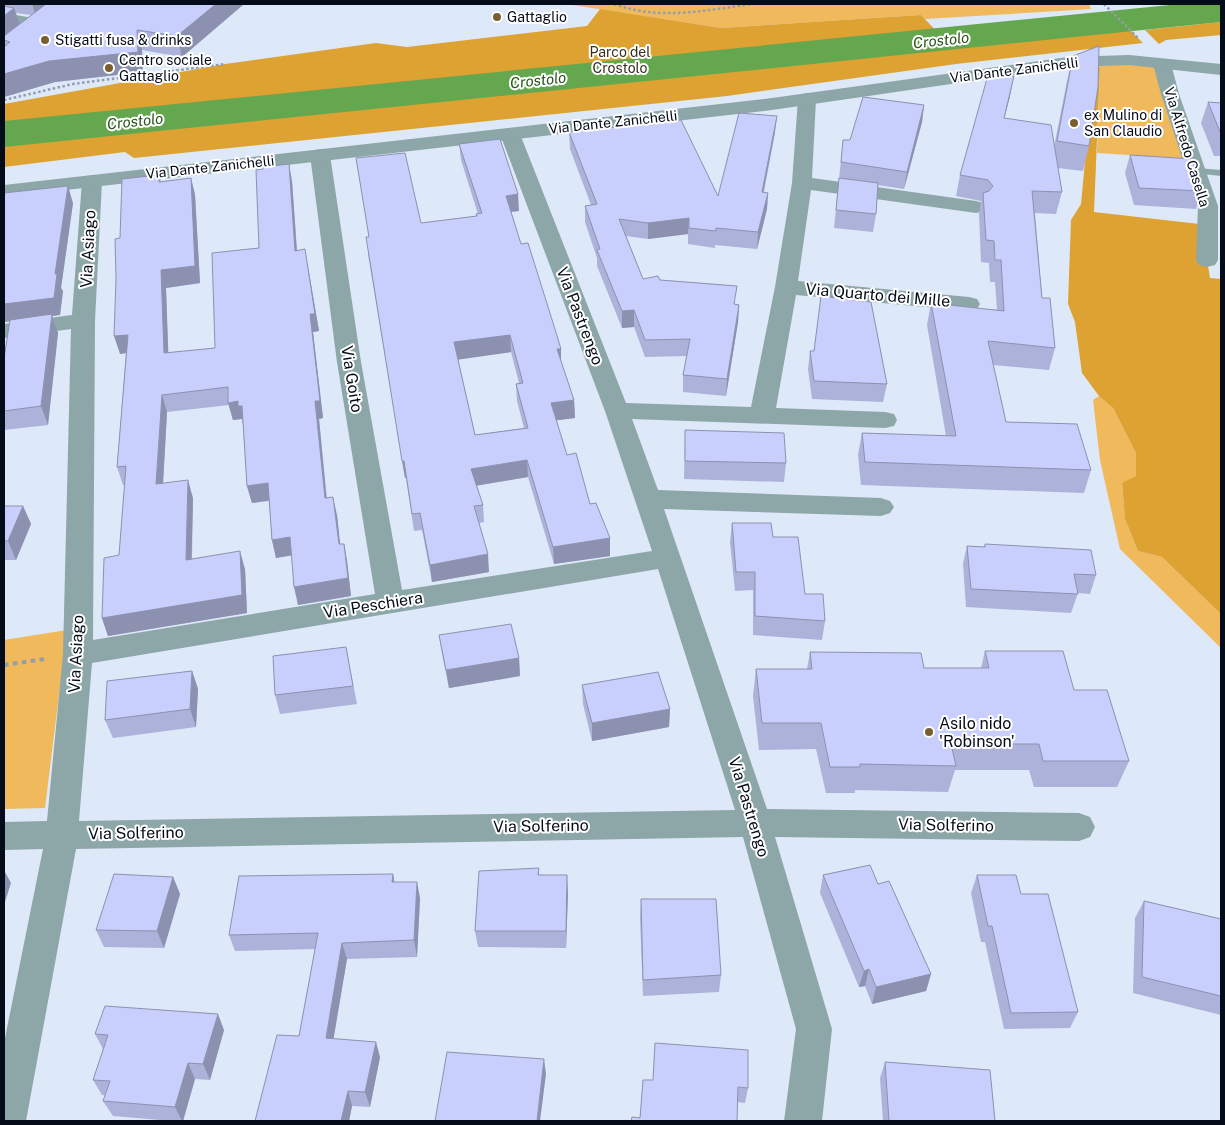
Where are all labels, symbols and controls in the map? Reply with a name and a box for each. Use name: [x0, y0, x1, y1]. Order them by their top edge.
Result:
place label: Gattaglio: [507, 9, 567, 25]
marker: Gattaglio: [491, 11, 503, 23]
water label: Crostolo: [912, 29, 970, 51]
place label: Stigatti fusa & drinks: [55, 32, 191, 48]
marker: Stigatti fusa & drinks: [39, 34, 51, 46]
park label: Parco del Crostolo: [589, 44, 651, 76]
place label: Centro sociale Gattaglio: [119, 52, 212, 84]
street label: Via Dante Zanichelli: [949, 54, 1079, 86]
marker: Centro sociale Gattaglio: [103, 62, 115, 74]
water label: Crostolo: [509, 69, 567, 91]
street label: Via Alfredo Casella: [1161, 85, 1213, 209]
street label: Via Dante Zanichelli: [548, 107, 678, 137]
place label: ex Mulino di San Claudio: [1084, 107, 1162, 139]
water label: Crostolo: [106, 110, 164, 132]
marker: ex Mulino di San Claudio: [1068, 117, 1080, 129]
street label: Via Dante Zanichelli: [145, 152, 275, 182]
street label: Via Asiago: [76, 209, 100, 289]
street label: Via Pastrengo: [553, 264, 607, 368]
street label: Via Quarto dei Mille: [805, 279, 951, 311]
street label: Via Goito: [337, 344, 367, 414]
street label: Via Peschiera: [322, 588, 424, 622]
street label: Via Asiago: [64, 614, 88, 694]
place label: Asilo nido 'Robinson': [939, 714, 1015, 751]
marker: Asilo nido 'Robinson': [923, 726, 935, 738]
street label: Via Pastrengo: [725, 755, 773, 859]
street label: Via Solferino: [898, 815, 994, 835]
street label: Via Solferino: [493, 816, 589, 836]
street label: Via Solferino: [88, 823, 184, 843]

